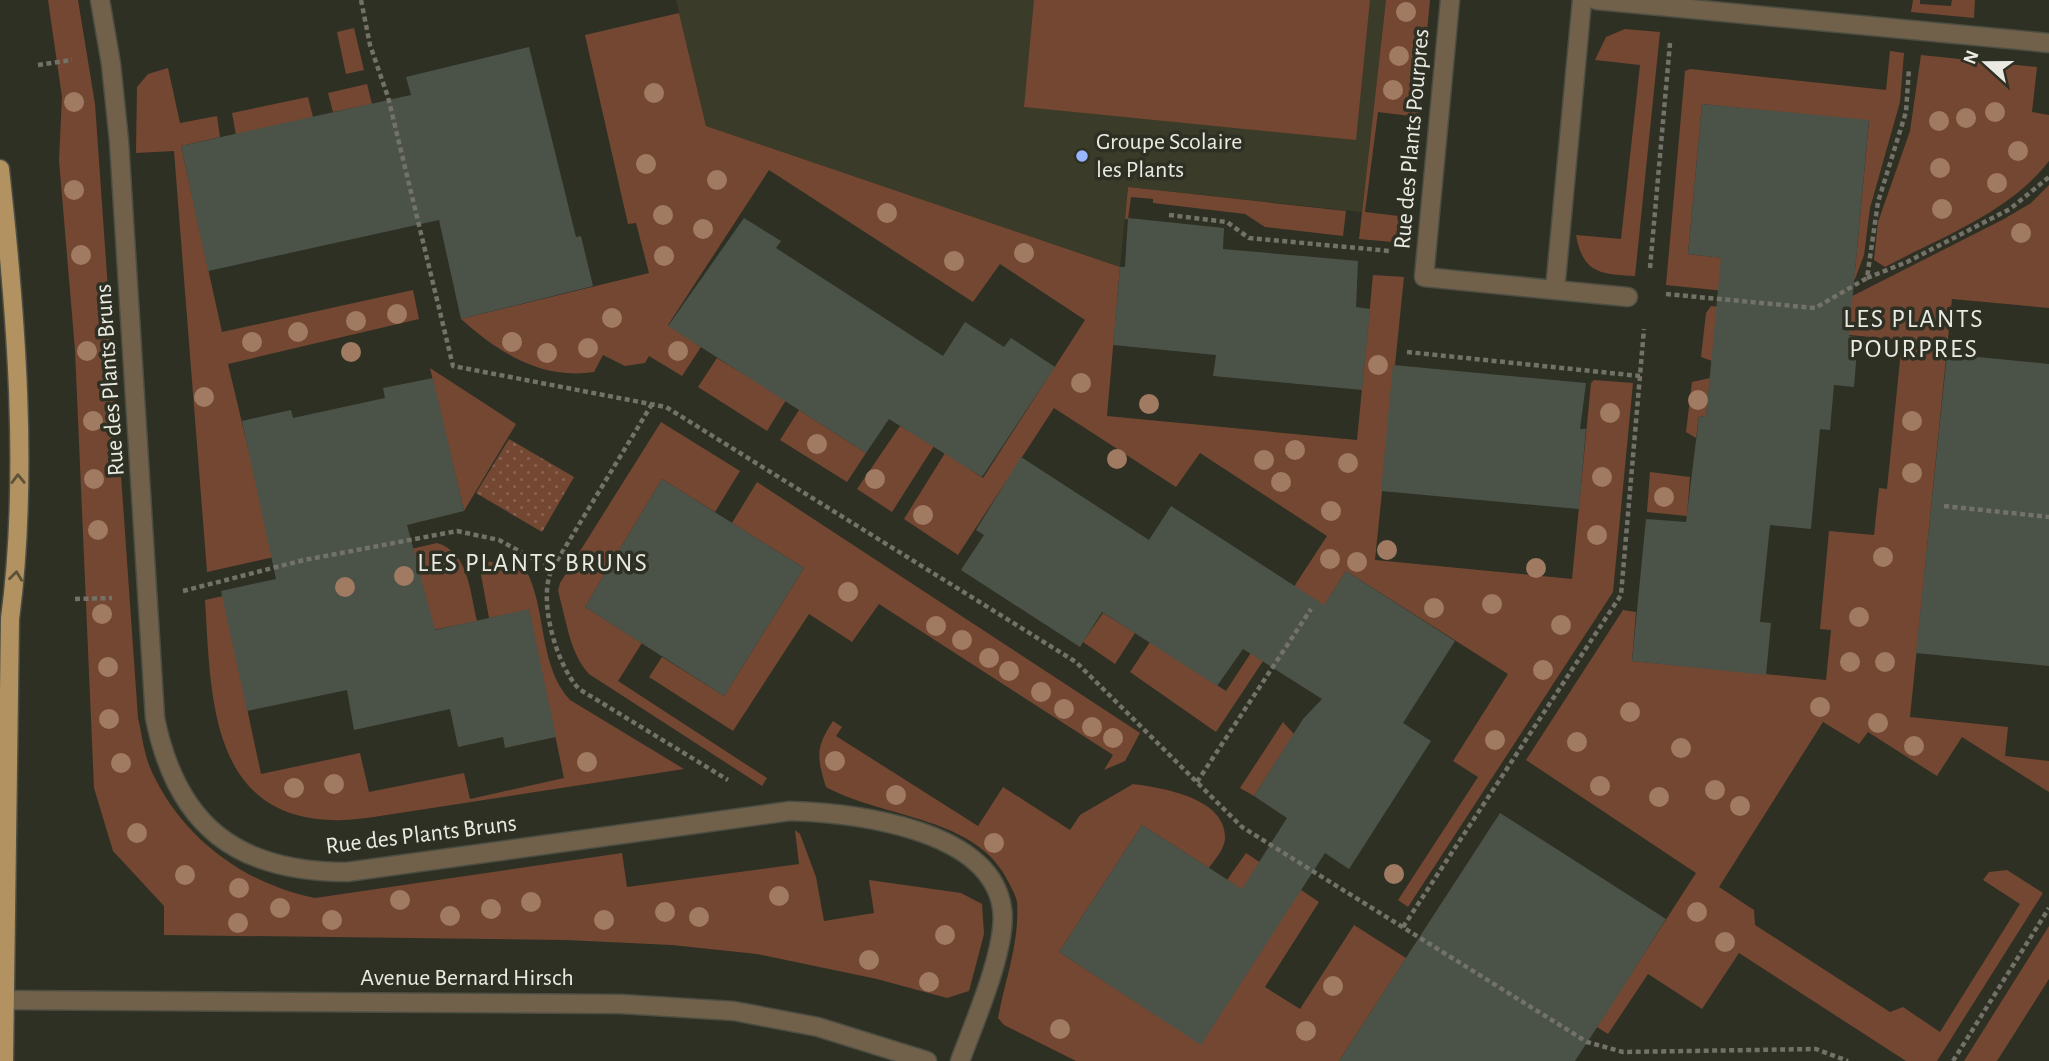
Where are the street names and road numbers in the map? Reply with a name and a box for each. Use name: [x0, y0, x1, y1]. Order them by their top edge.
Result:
street label: Rue des Plants Pourpres: [1390, 28, 1434, 250]
street label: Rue des Plants Bruns: [91, 283, 129, 477]
street label: Rue des Plants Bruns: [324, 811, 518, 859]
street label: Avenue Bernard Hirsch: [360, 966, 574, 990]

